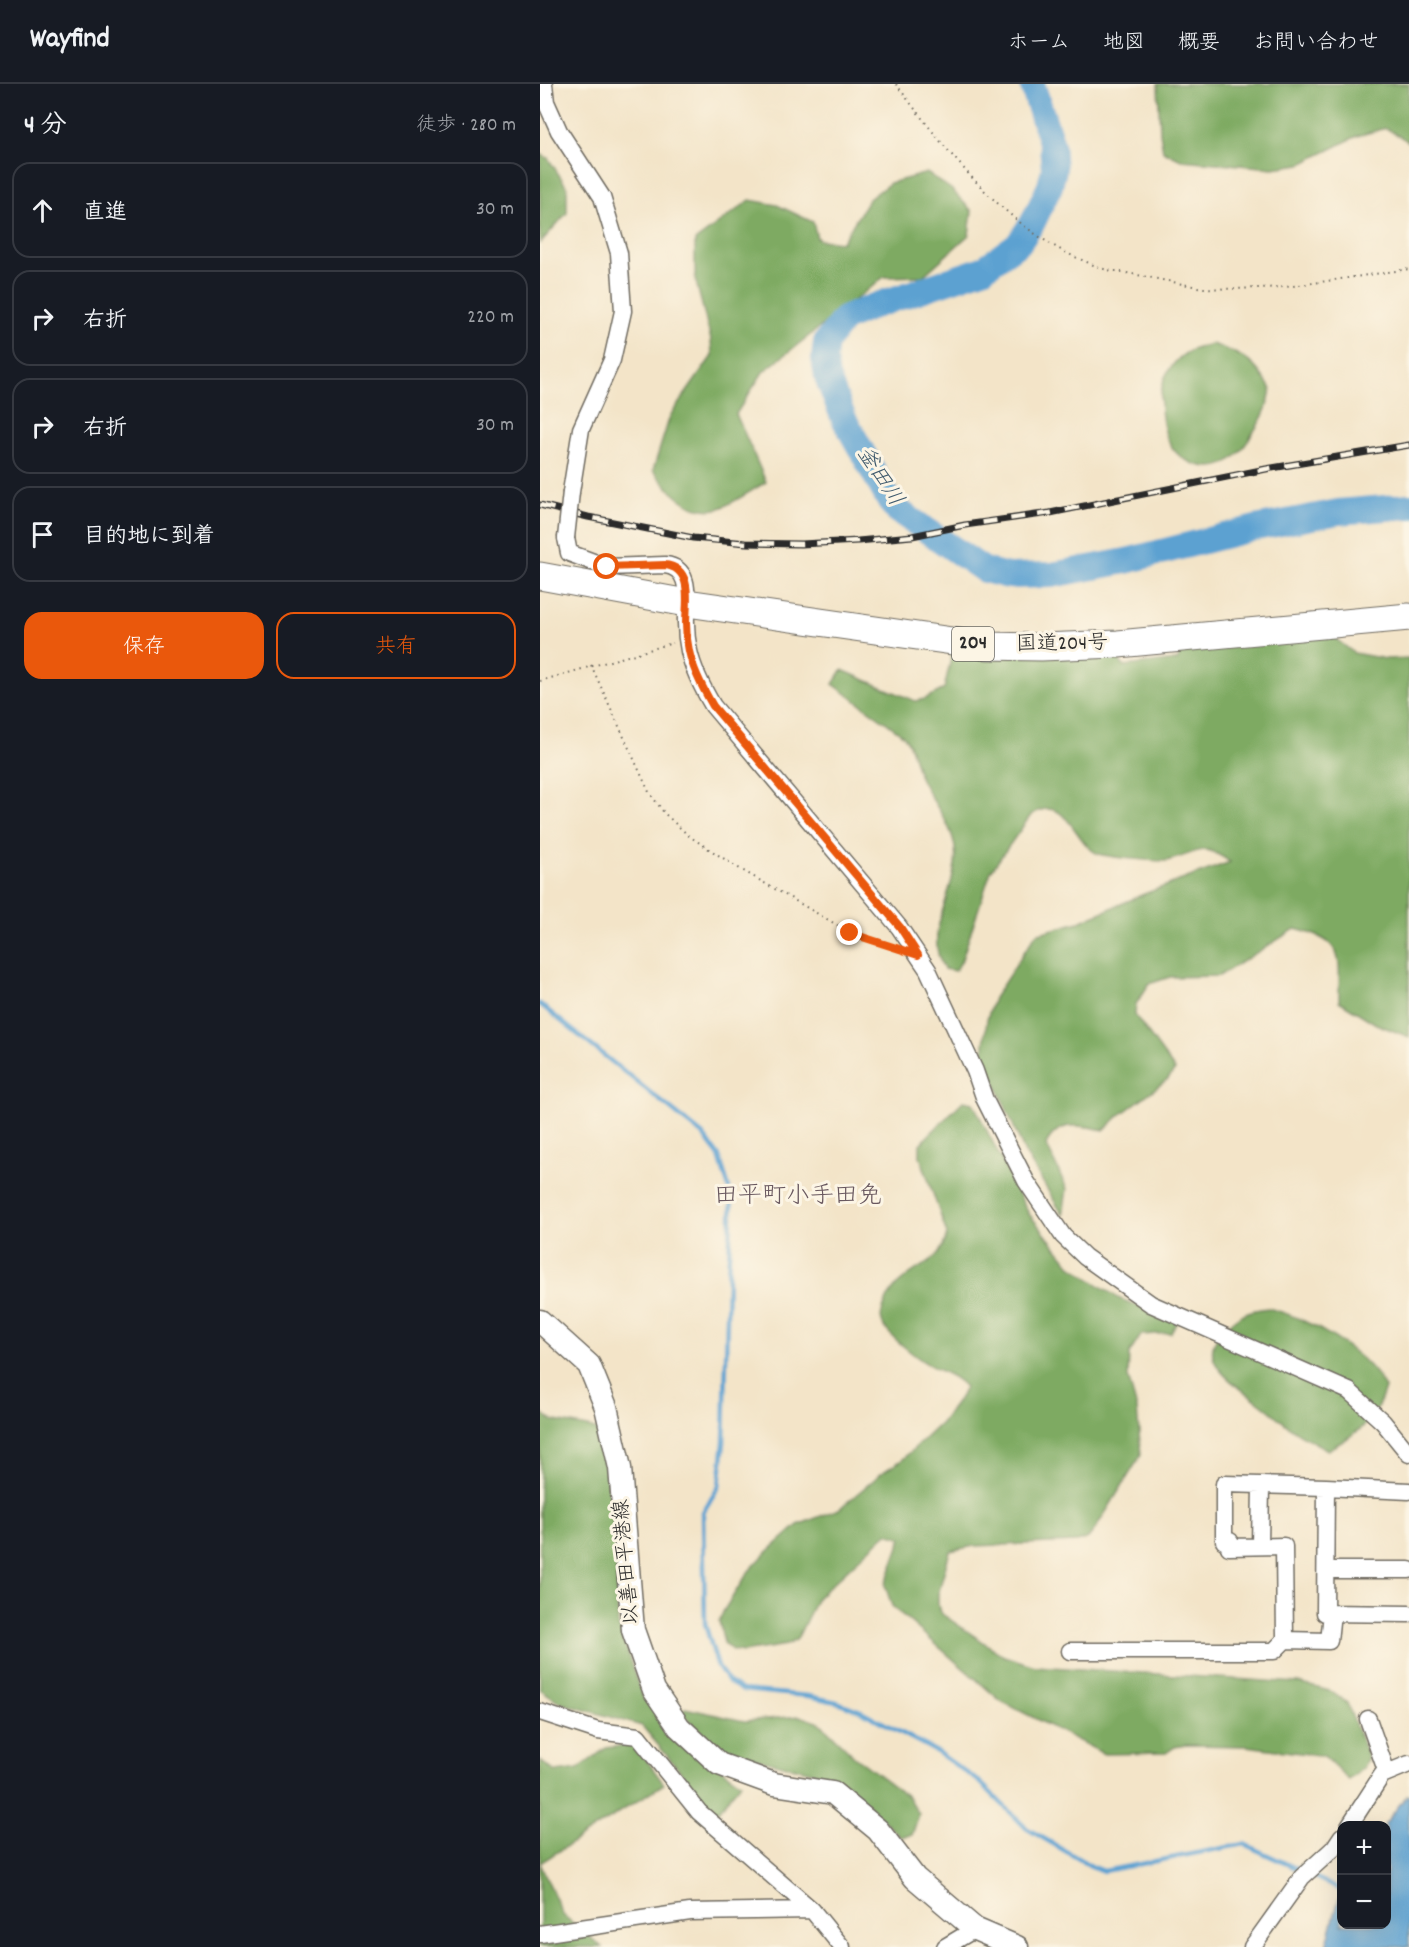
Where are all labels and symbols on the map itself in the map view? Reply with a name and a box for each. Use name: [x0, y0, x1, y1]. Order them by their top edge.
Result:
water label: 釜田川: [848, 441, 910, 513]
route start: [593, 553, 619, 579]
road number: 204: [952, 627, 994, 661]
street label: 国道204号: [1016, 629, 1108, 661]
route end: [836, 919, 862, 945]
district label: 田平町小手田免: [714, 1180, 882, 1214]
street label: 以善田平港線: [608, 1498, 648, 1626]

